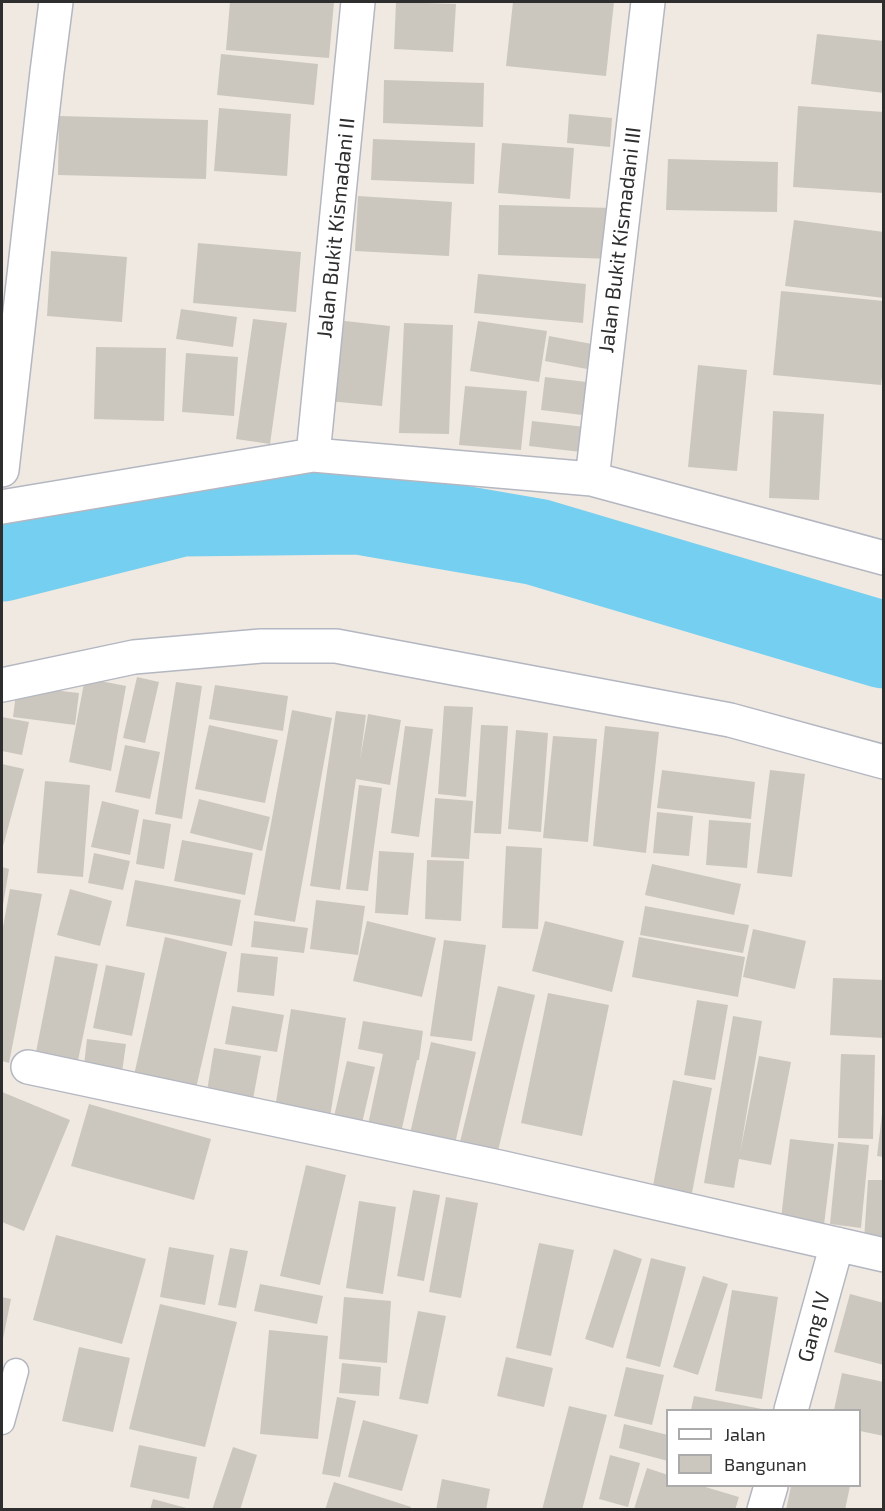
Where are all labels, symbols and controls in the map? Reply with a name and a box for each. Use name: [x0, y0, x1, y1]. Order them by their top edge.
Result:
street label: Jalan Bukit Kismadani II: [312, 116, 360, 340]
street label: Jalan Bukit Kismadani III: [594, 126, 646, 354]
street label: Gang IV: [793, 1289, 835, 1365]
legend: [666, 1409, 861, 1487]
text: Jalan: [724, 1423, 766, 1445]
text: Bangunan: [724, 1453, 807, 1475]

